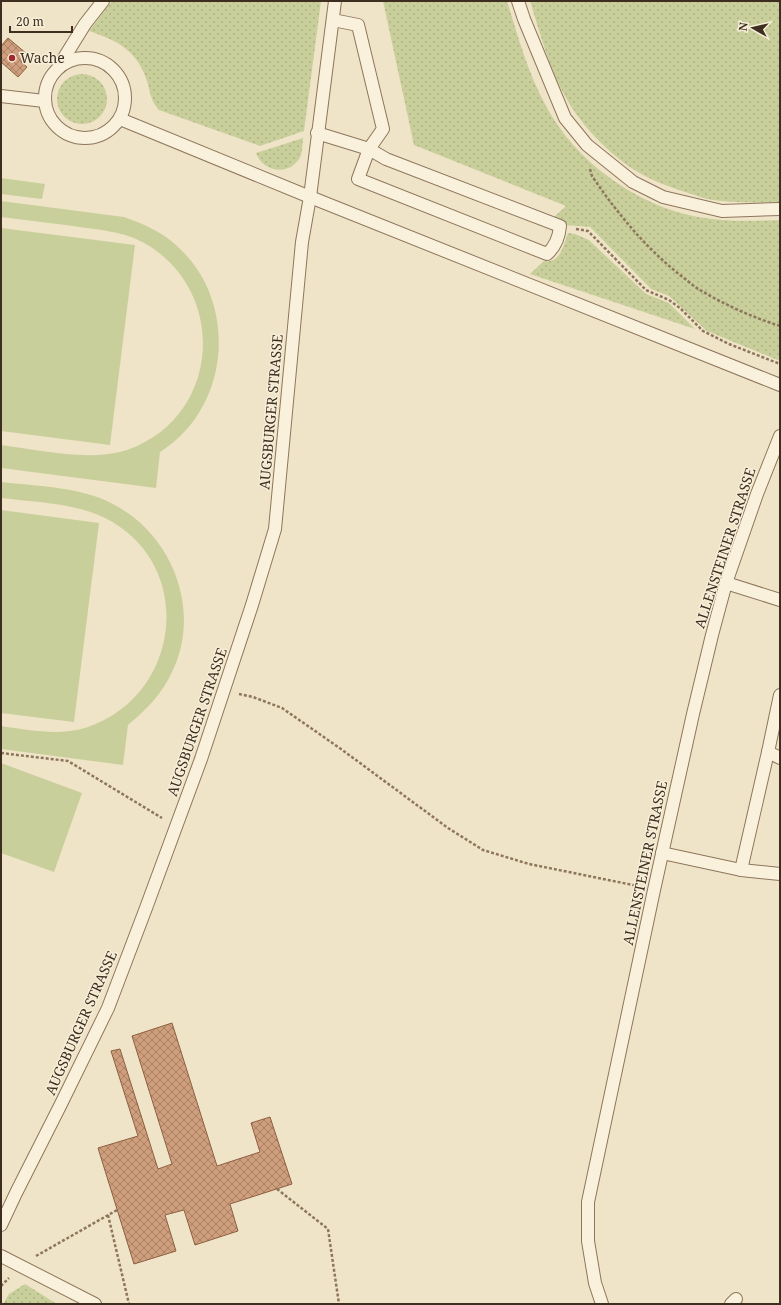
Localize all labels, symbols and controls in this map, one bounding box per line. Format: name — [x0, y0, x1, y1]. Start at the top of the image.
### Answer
scale bar — [10, 8, 72, 34]
north arrow — [733, 8, 773, 48]
text: 20 m — [16, 13, 44, 30]
text: N — [735, 21, 751, 32]
place label: Wache — [20, 48, 65, 67]
marker: Wache — [7, 53, 17, 63]
street label: AUGSBURGER STRASSE — [254, 333, 287, 490]
street label: ALLENSTEINER STRASSE — [690, 465, 760, 631]
street label: AUGSBURGER STRASSE — [162, 645, 231, 799]
street label: ALLENSTEINER STRASSE — [618, 779, 671, 947]
street label: AUGSBURGER STRASSE — [40, 948, 121, 1098]

